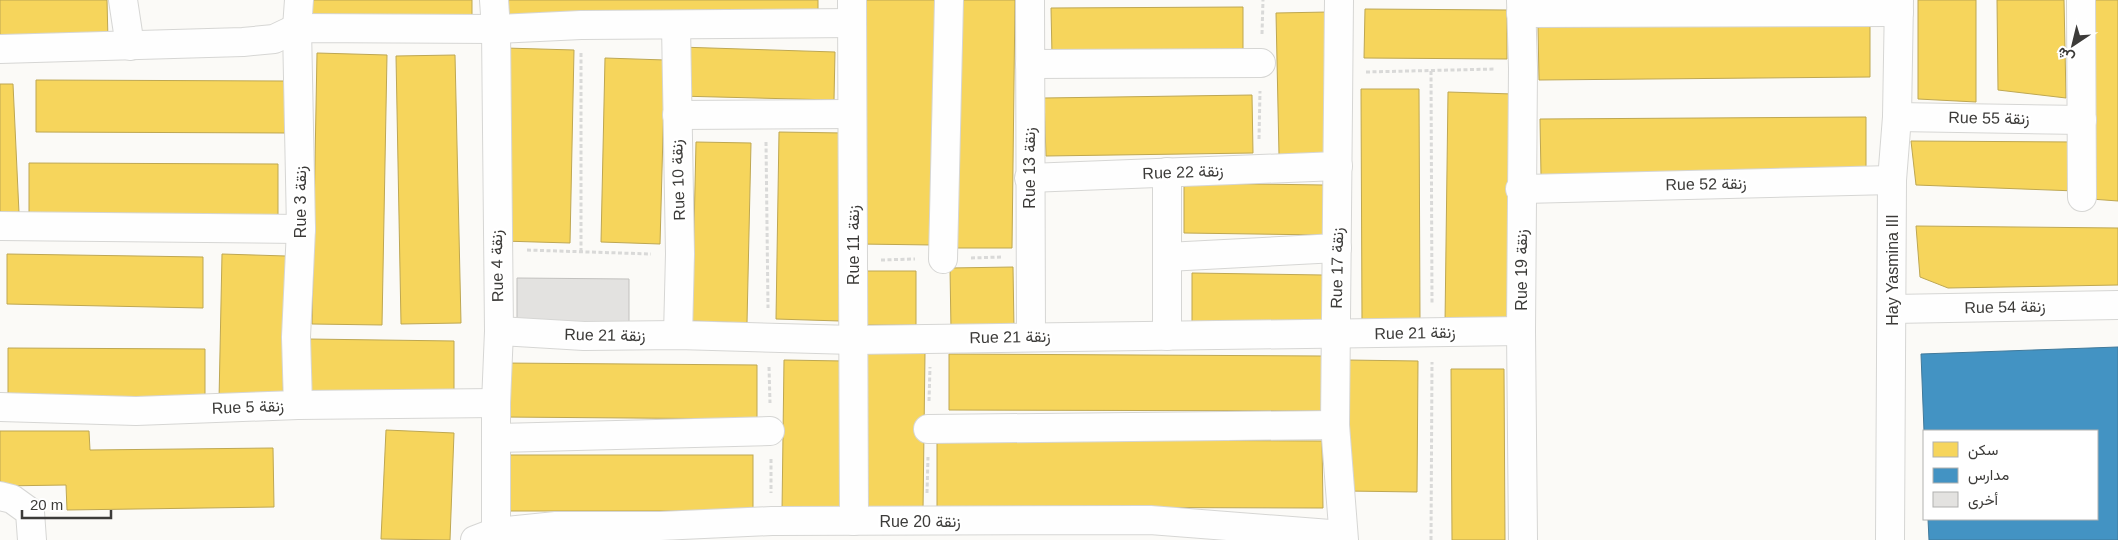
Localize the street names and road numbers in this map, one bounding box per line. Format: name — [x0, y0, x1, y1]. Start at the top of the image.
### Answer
street label: Rue 55 زنقة — [1948, 109, 2030, 129]
street label: Rue 13 زنقة — [1021, 127, 1040, 209]
street label: Rue 10 زنقة — [668, 139, 690, 221]
street label: Rue 22 زنقة — [1142, 162, 1224, 184]
street label: Rue 3 زنقة — [292, 166, 311, 238]
street label: Rue 52 زنقة — [1665, 175, 1747, 195]
street label: Rue 11 زنقة — [845, 205, 864, 285]
street label: Hay Yasmina III — [1884, 214, 1901, 326]
street label: Rue 17 زنقة — [1328, 227, 1348, 309]
street label: Rue 19 زنقة — [1513, 229, 1532, 311]
street label: Rue 4 زنقة — [488, 230, 508, 302]
street label: Rue 54 زنقة — [1964, 298, 2046, 318]
street label: Rue 21 زنقة — [1374, 324, 1456, 344]
street label: Rue 21 زنقة — [564, 326, 646, 346]
street label: Rue 21 زنقة — [969, 328, 1051, 348]
street label: Rue 5 زنقة — [212, 397, 285, 419]
street label: Rue 20 زنقة — [879, 513, 961, 532]

